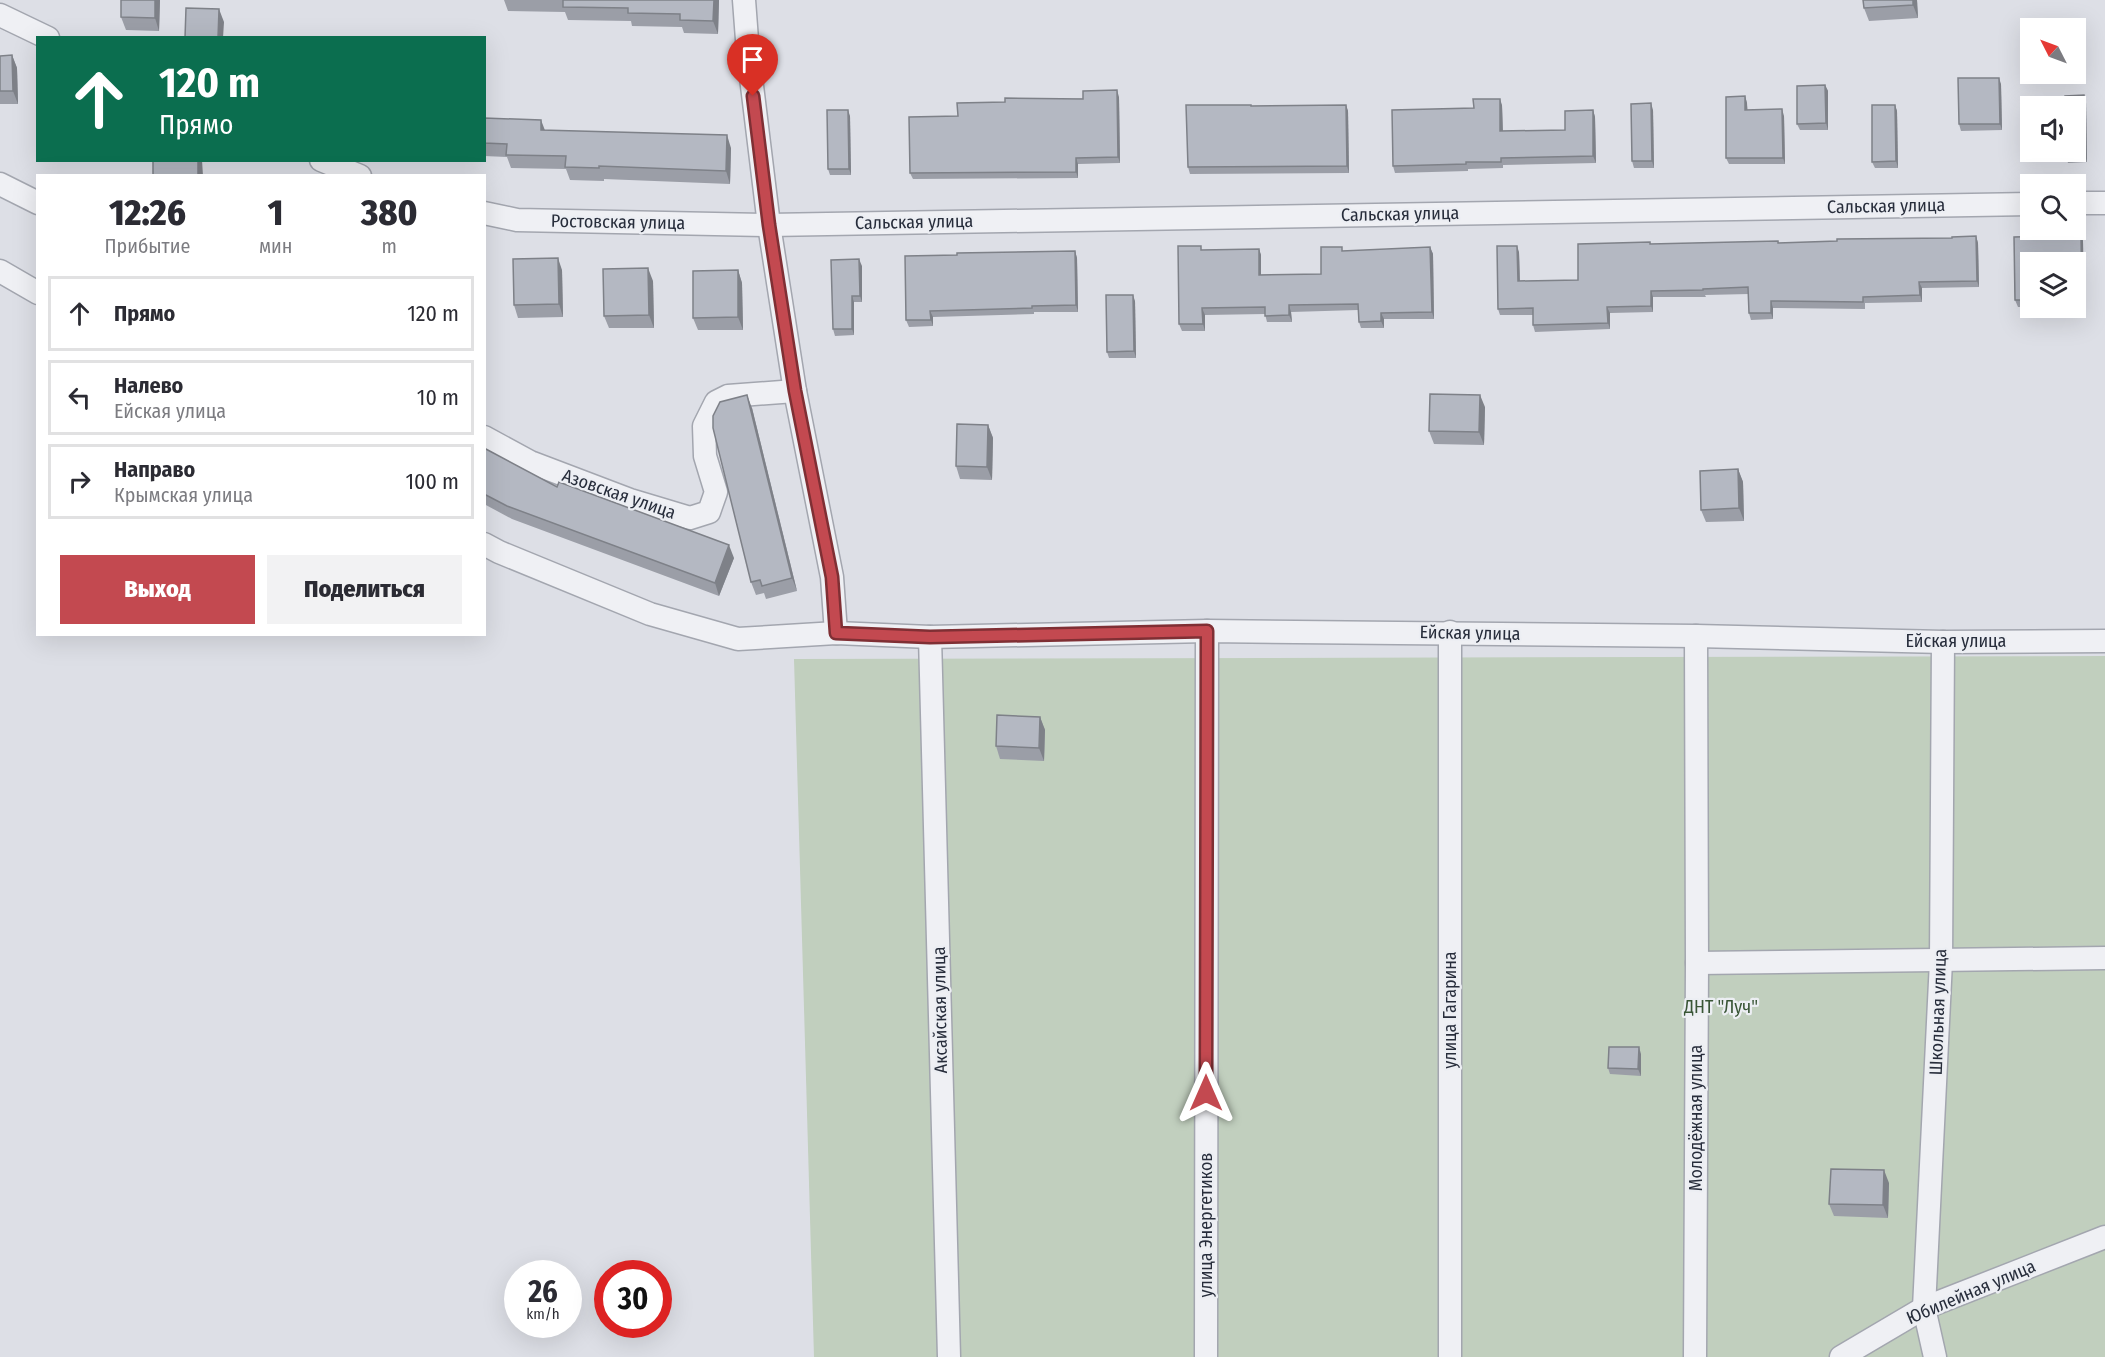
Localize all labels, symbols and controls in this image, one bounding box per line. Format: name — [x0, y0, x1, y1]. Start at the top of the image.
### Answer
north arrow — [2020, 18, 2086, 84]
map controls — [2020, 18, 2086, 318]
pin — [727, 34, 778, 96]
icon: arrive — [736, 43, 769, 76]
text: 120 m — [159, 58, 260, 108]
icon: ahead — [60, 60, 138, 138]
button: sound — [2020, 96, 2086, 162]
text: Прямо — [159, 109, 233, 141]
button: search — [2020, 174, 2086, 240]
text: 12:26 — [109, 191, 186, 235]
text: 1 — [268, 191, 283, 235]
text: 380 — [361, 191, 418, 235]
street label: Сальская улица — [1827, 194, 1946, 218]
street label: Сальская улица — [1341, 202, 1460, 226]
street label: Ростовская улица — [551, 210, 686, 234]
street label: Сальская улица — [855, 210, 974, 234]
text: Прибытие — [105, 234, 190, 258]
text: мин — [259, 234, 292, 258]
text: m — [382, 234, 397, 258]
button: layers — [2020, 252, 2086, 318]
icon: ahead — [63, 297, 96, 330]
text: Прямо — [114, 300, 175, 327]
text: 120 m — [407, 300, 459, 327]
text: Налево — [114, 372, 183, 399]
icon: left — [63, 381, 96, 414]
text: 10 m — [417, 384, 459, 411]
text: Ейская улица — [114, 399, 226, 423]
text: Направо — [114, 456, 195, 483]
street label: Азовская улица — [559, 464, 679, 524]
icon: right — [63, 465, 96, 498]
text: 100 m — [405, 468, 459, 495]
text: Крымская улица — [114, 483, 253, 507]
button: Выход — [60, 555, 255, 624]
button: Поделиться — [267, 555, 462, 624]
street label: Ейская улица — [1419, 621, 1521, 645]
street label: Ейская улица — [1906, 630, 2007, 652]
street label: Аксайская улица — [928, 946, 952, 1074]
street label: Школьная улица — [1925, 948, 1951, 1076]
street label: улица Гагарина — [1439, 951, 1461, 1069]
park label: ДНТ "Луч" — [1683, 996, 1758, 1018]
street label: Молодёжная улица — [1685, 1045, 1707, 1191]
position arrow — [1174, 1061, 1238, 1125]
street label: улица Энергетиков — [1195, 1153, 1217, 1297]
street label: Юбилейная улица — [1903, 1255, 2039, 1329]
speed limit sign: 30 — [594, 1260, 672, 1338]
text: 26 — [528, 1274, 558, 1310]
text: km/h — [526, 1305, 560, 1323]

